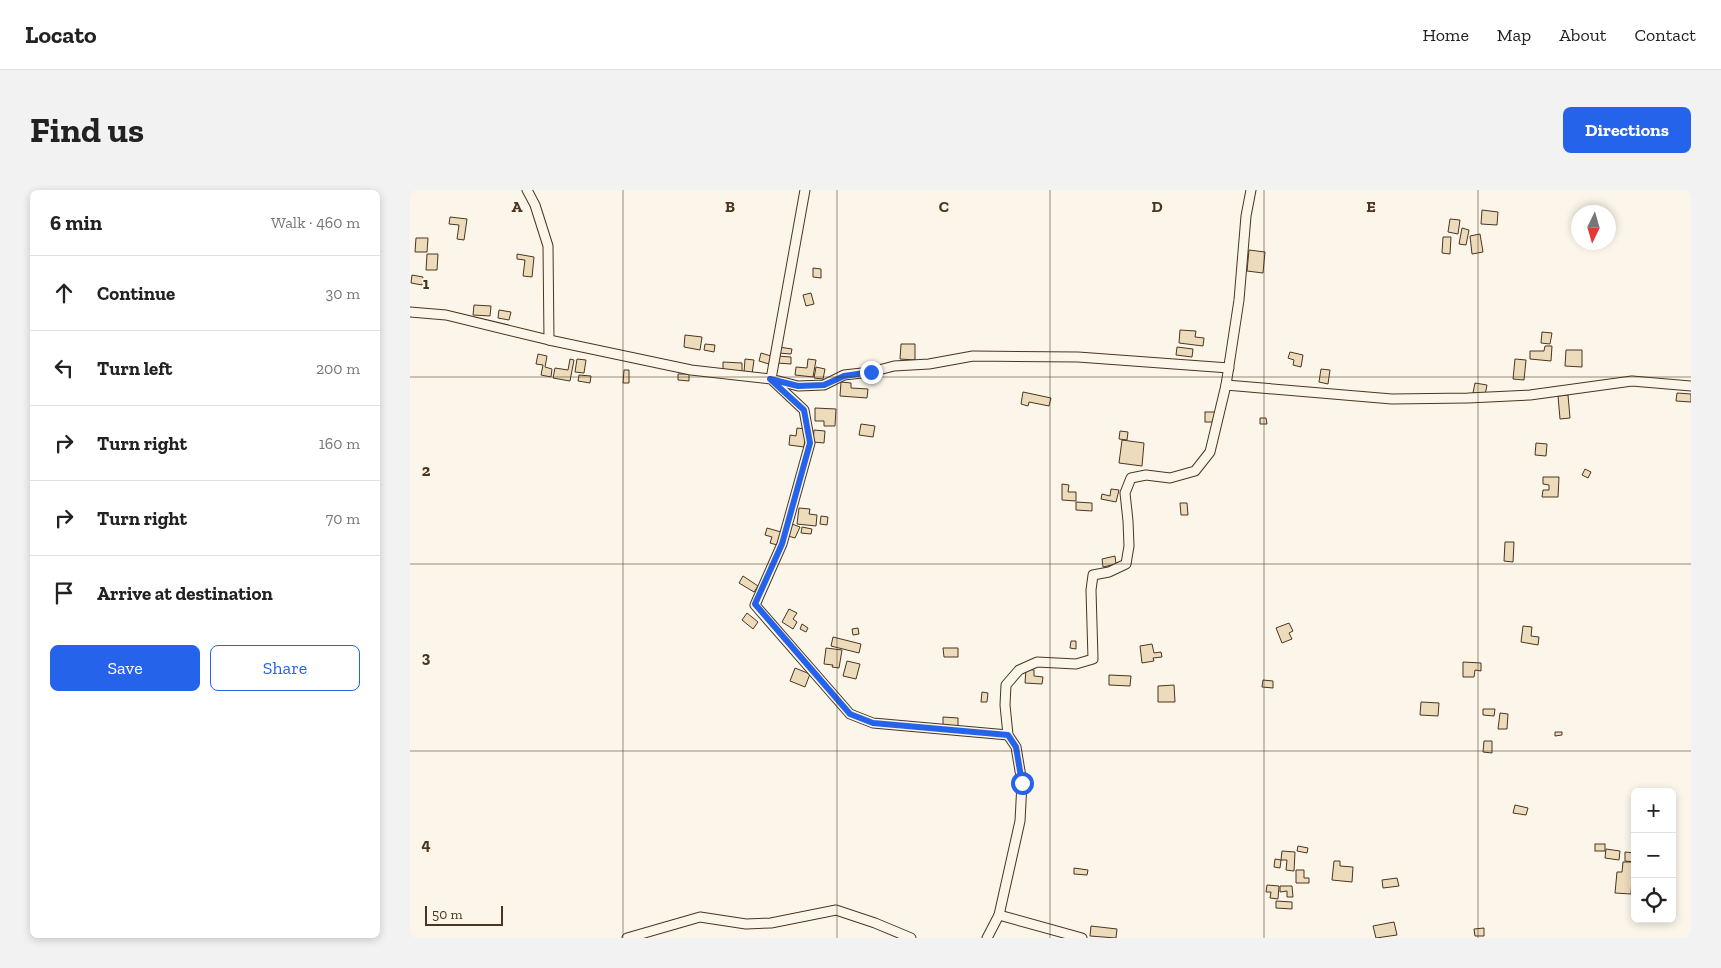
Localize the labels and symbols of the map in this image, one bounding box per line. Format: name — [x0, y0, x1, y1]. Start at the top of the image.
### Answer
text: A — [512, 197, 523, 216]
text: B — [725, 197, 735, 216]
text: C — [939, 197, 949, 216]
text: D — [1151, 197, 1163, 216]
text: E — [1366, 197, 1376, 216]
north arrow — [1571, 205, 1616, 250]
text: 1 — [423, 274, 430, 293]
route end — [860, 361, 883, 384]
text: 2 — [422, 461, 431, 480]
text: 3 — [422, 648, 431, 667]
route start — [1011, 772, 1034, 795]
text: 4 — [421, 835, 431, 854]
scale bar — [425, 903, 502, 926]

